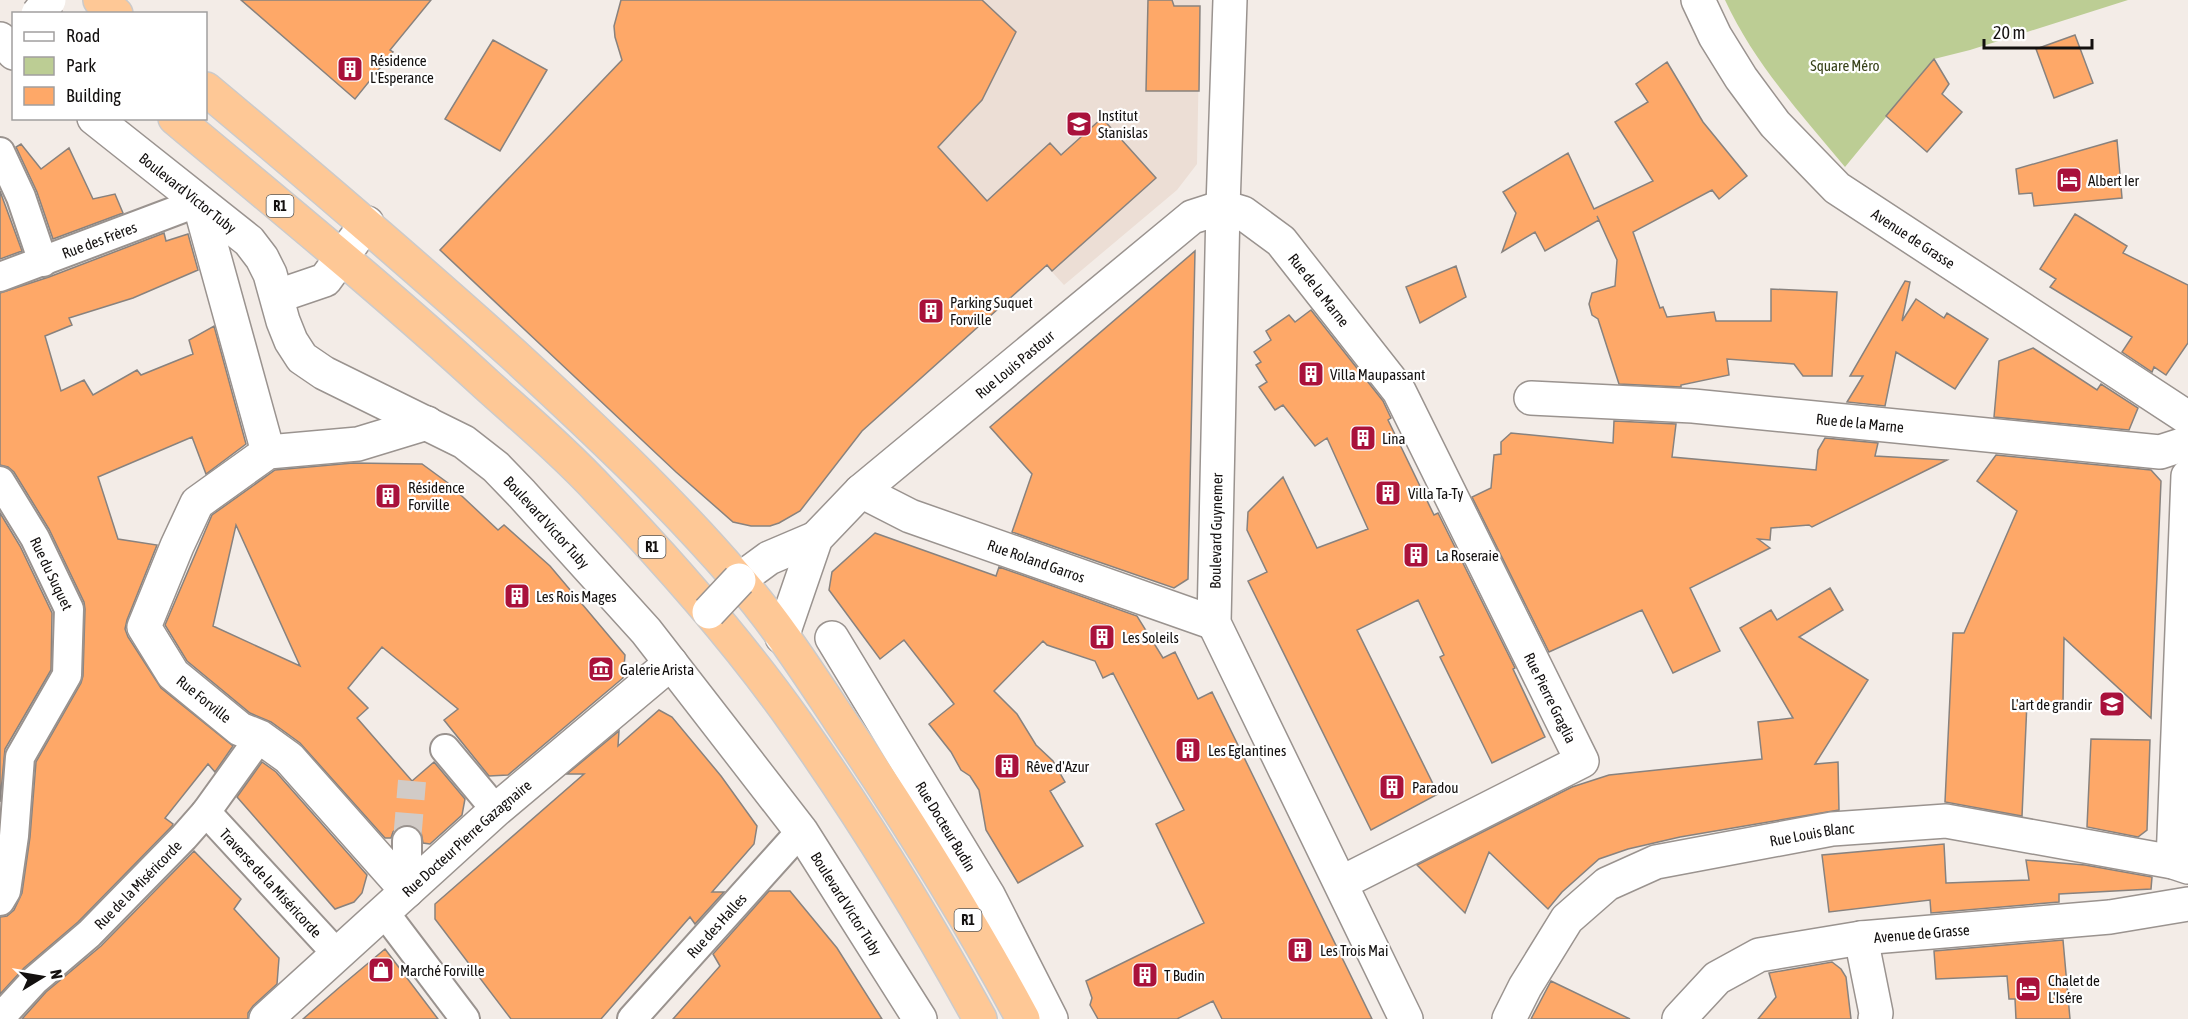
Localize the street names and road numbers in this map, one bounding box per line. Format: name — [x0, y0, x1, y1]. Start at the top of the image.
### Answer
street label: Boulevard Victor Tuby — [136, 149, 240, 236]
road number: R1 — [266, 195, 294, 217]
street label: Avenue de Grasse — [1869, 205, 1959, 272]
street label: Rue des Frères — [59, 218, 139, 261]
street label: Rue de la Marne — [1285, 250, 1353, 330]
street label: Rue Louis Pastour — [972, 326, 1058, 401]
street label: Rue de la Marne — [1815, 410, 1905, 435]
street label: Boulevard Victor Tuby — [501, 472, 593, 572]
street label: Boulevard Guynemer — [1206, 472, 1226, 589]
street label: Rue du Suquet — [27, 534, 77, 613]
road number: R1 — [638, 536, 666, 558]
street label: Rue Roland Garros — [986, 536, 1087, 585]
street label: Rue Pierre Graglia — [1521, 650, 1580, 746]
street label: Rue Forville — [173, 672, 235, 726]
street label: Rue Docteur Pierre Gazagnaire — [398, 776, 534, 900]
street label: Rue Docteur Budin — [913, 778, 980, 874]
street label: Rue Louis Blanc — [1768, 819, 1855, 849]
street label: Traverse de la Miséricorde — [217, 825, 326, 941]
street label: Rue de la Miséricorde — [90, 836, 185, 932]
street label: Boulevard Victor Tuby — [808, 849, 886, 958]
street label: Rue des Halles — [683, 890, 749, 961]
road number: R1 — [954, 909, 982, 931]
street label: Avenue de Grasse — [1873, 920, 1970, 945]

